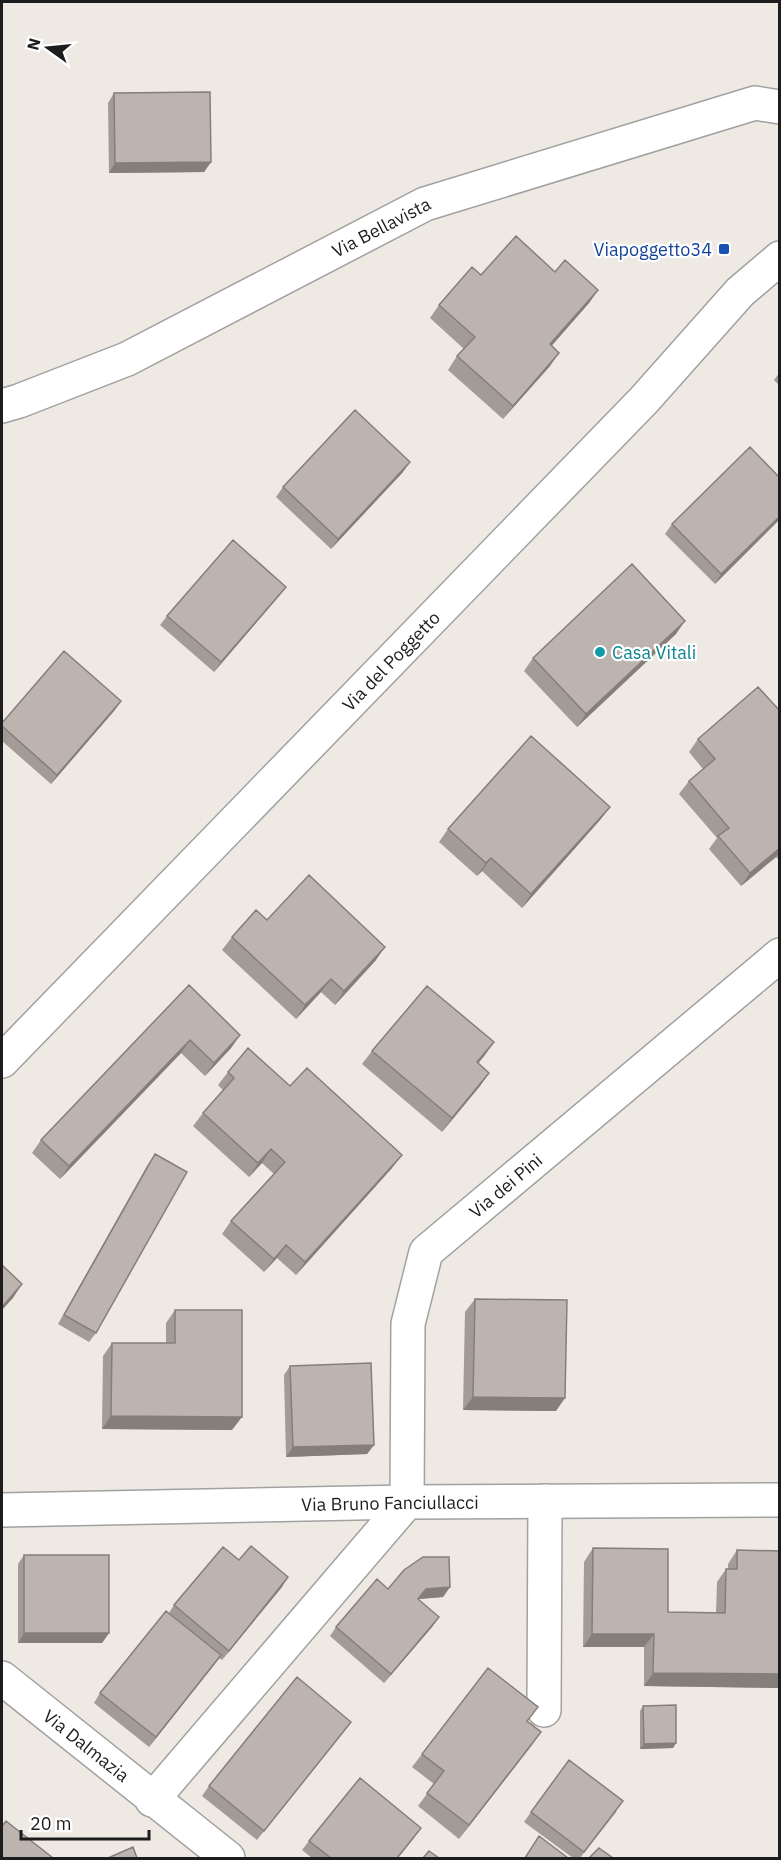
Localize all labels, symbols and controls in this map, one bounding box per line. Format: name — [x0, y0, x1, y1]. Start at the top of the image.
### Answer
north arrow — [18, 18, 78, 78]
text: N — [22, 36, 45, 52]
street label: Via Bellavista — [328, 192, 435, 262]
place label: Viapoggetto34 — [594, 238, 712, 261]
marker: Viapoggetto34 — [717, 242, 731, 256]
street label: Via del Poggetto — [337, 606, 445, 716]
place label: Casa Vitali — [612, 641, 696, 664]
marker: Casa Vitali — [593, 645, 607, 659]
street label: Via dei Pini — [464, 1148, 547, 1223]
street label: Via Bruno Fanciullacci — [301, 1490, 479, 1516]
street label: Via Dalmazia — [39, 1704, 135, 1787]
scale bar — [21, 1803, 148, 1841]
text: 20 m — [30, 1812, 72, 1835]

